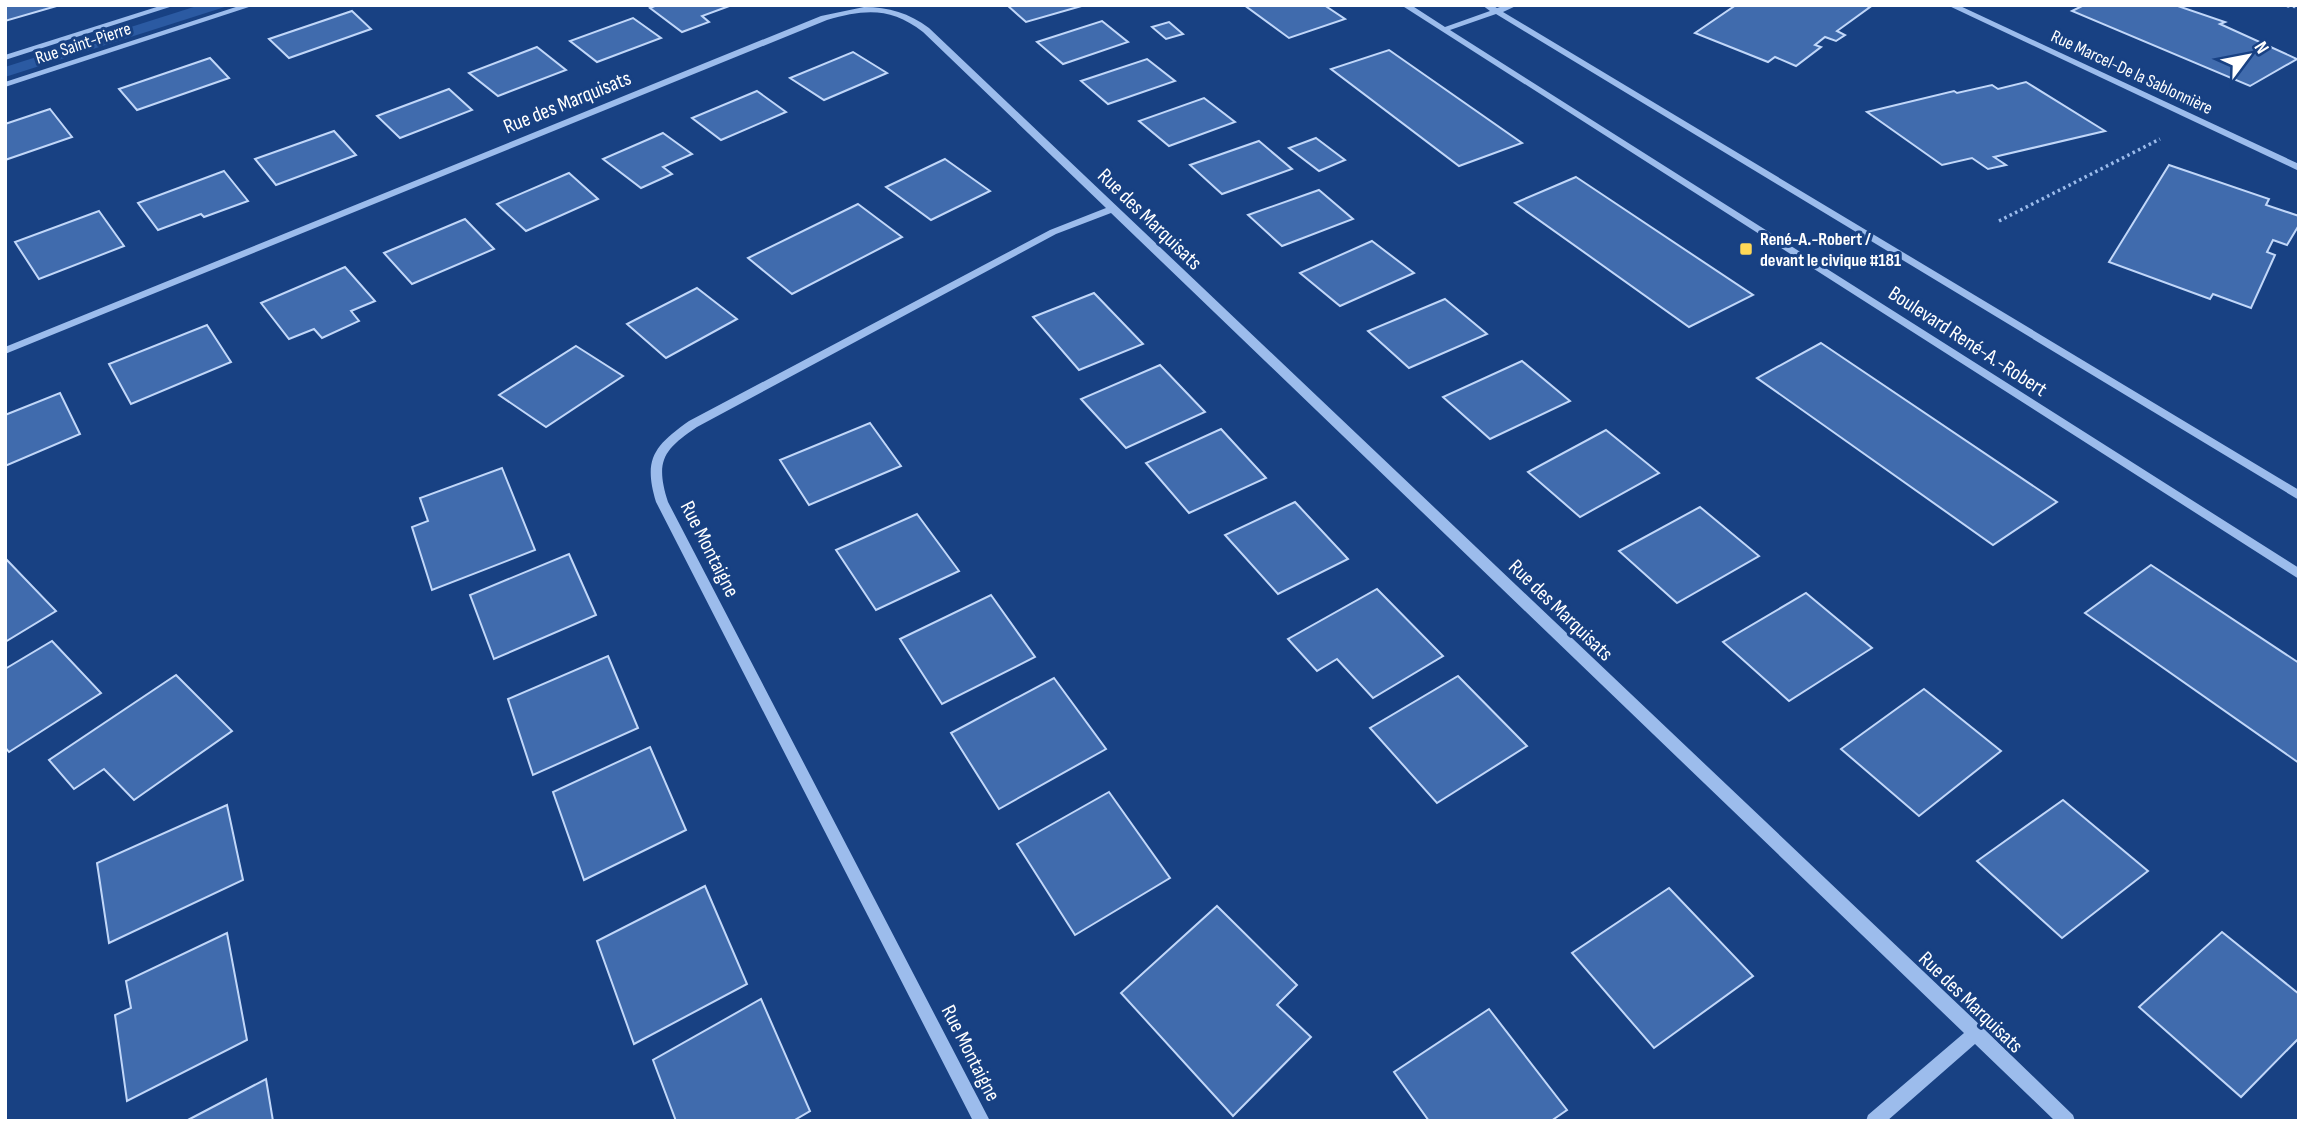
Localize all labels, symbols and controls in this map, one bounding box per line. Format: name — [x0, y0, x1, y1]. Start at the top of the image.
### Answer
street label: Rue Saint-Pierre — [33, 18, 134, 69]
north arrow — [2213, 21, 2283, 91]
street label: Rue Marcel-De la Sablonnière — [2048, 26, 2216, 119]
text: N — [2249, 37, 2274, 58]
street label: Rue des Marquisats — [500, 66, 635, 139]
street label: Rue des Marquisats — [1092, 163, 1207, 275]
place label: René-A.-Robert / devant le civique #181 — [1760, 229, 1901, 271]
marker: René-A.-Robert / devant le civique #181 — [1738, 241, 1754, 257]
street label: Boulevard René-A.-Robert — [1884, 281, 2052, 402]
street label: Rue Montaigne — [675, 497, 744, 602]
street label: Rue des Marquisats — [1503, 554, 1618, 666]
street label: Rue des Marquisats — [1913, 946, 2028, 1058]
street label: Rue Montaigne — [936, 1001, 1005, 1106]

